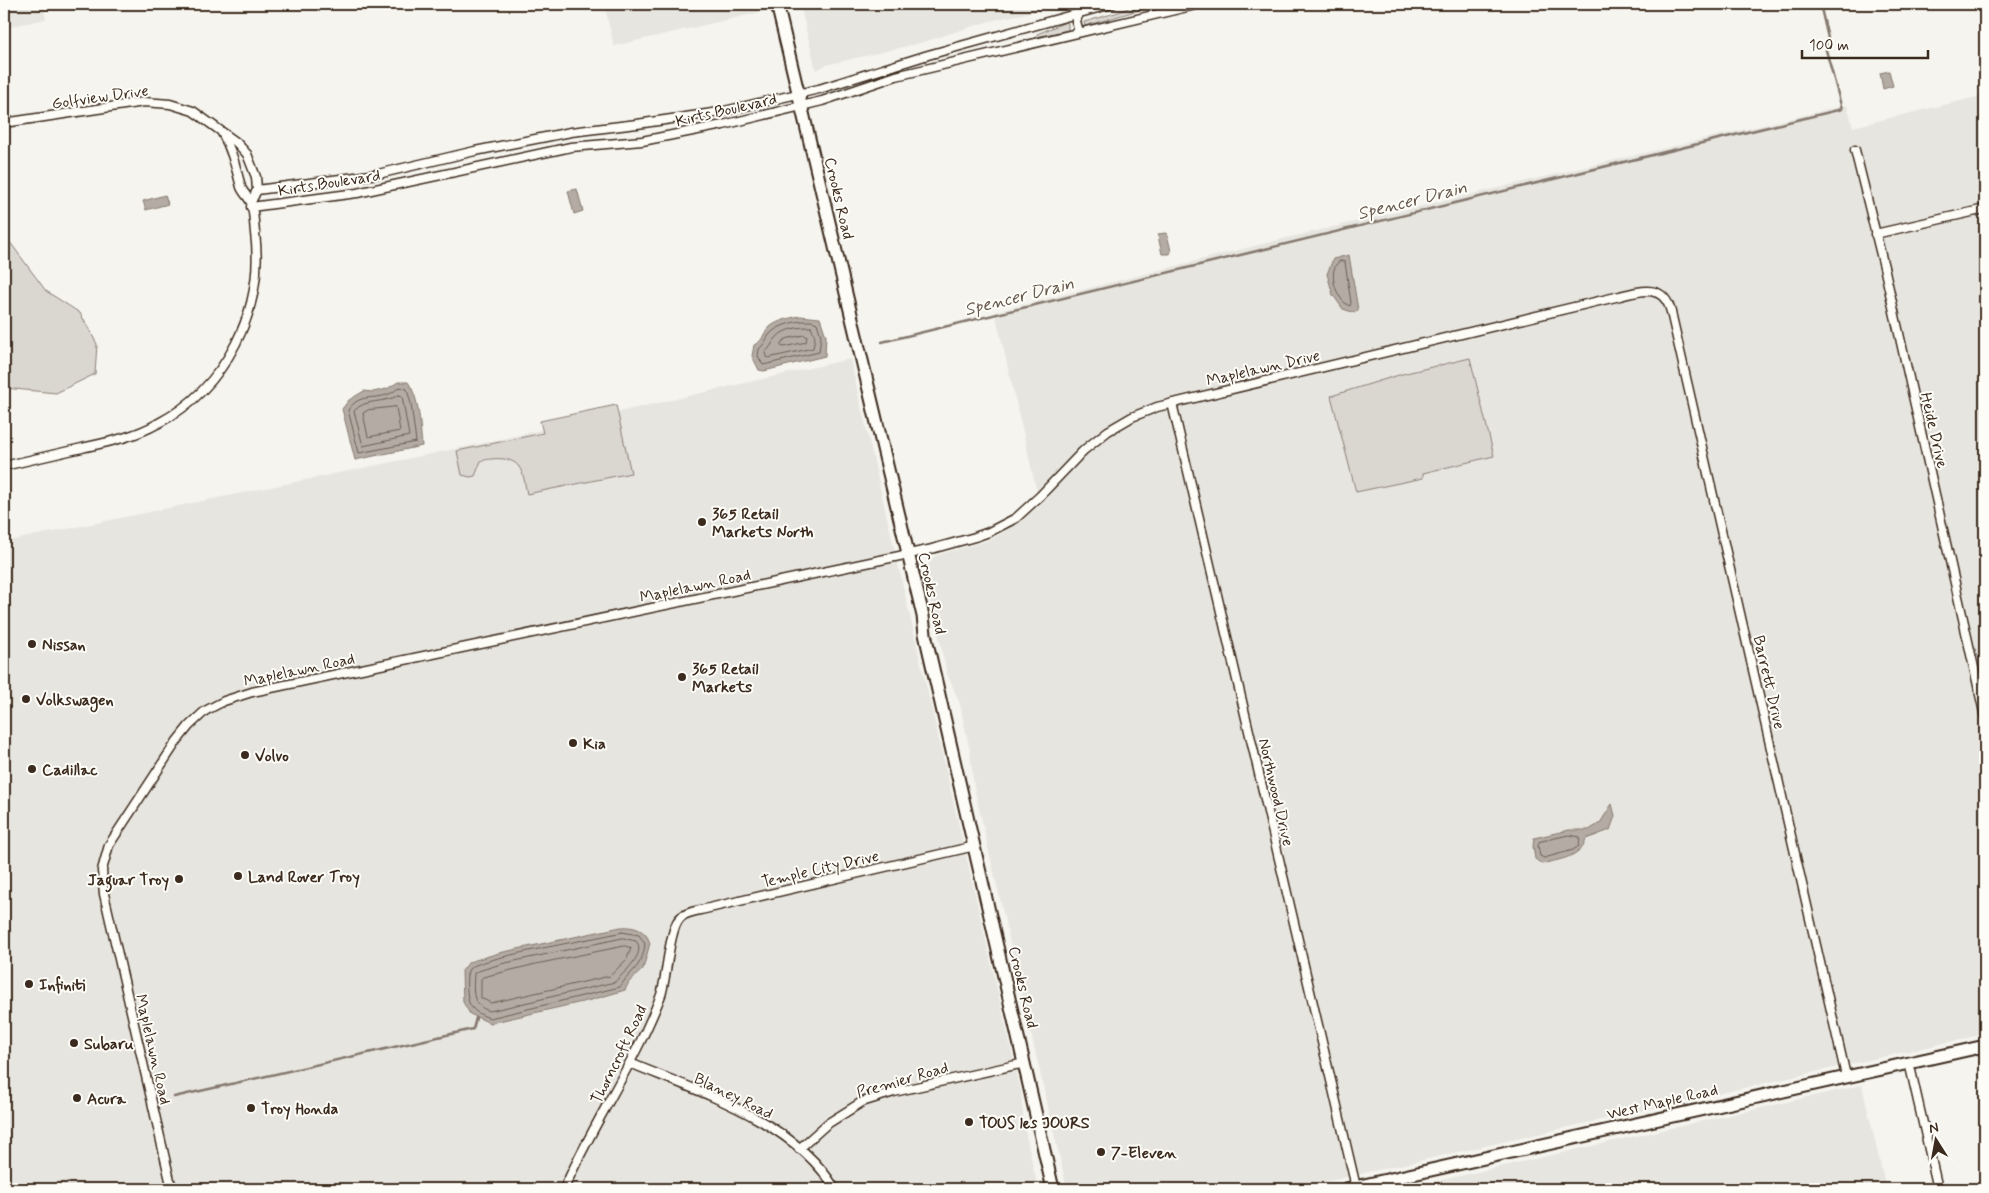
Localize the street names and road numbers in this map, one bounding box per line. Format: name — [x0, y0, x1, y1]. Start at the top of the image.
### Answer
street label: Golfview Drive — [51, 80, 150, 115]
street label: Kirts Boulevard — [674, 89, 779, 132]
street label: Crooks Road — [819, 155, 858, 241]
street label: Kirts Boulevard — [277, 165, 382, 202]
street label: Maplelawn Drive — [1204, 345, 1322, 392]
street label: Heide Drive — [1915, 390, 1953, 471]
street label: Crooks Road — [913, 550, 950, 636]
street label: Maplelawn Road — [638, 564, 753, 608]
street label: Barrett Drive — [1748, 633, 1790, 731]
street label: Maplelawn Road — [242, 648, 357, 692]
street label: Northwood Drive — [1253, 736, 1298, 848]
street label: Temple City Drive — [759, 846, 881, 893]
street label: Crooks Road — [1003, 944, 1042, 1030]
street label: Maplelawn Road — [130, 992, 175, 1107]
street label: Thorncroft Road — [586, 1002, 652, 1108]
street label: Premier Road — [854, 1057, 951, 1104]
street label: Blaney Road — [690, 1068, 776, 1125]
street label: West Maple Road — [1605, 1080, 1720, 1125]

